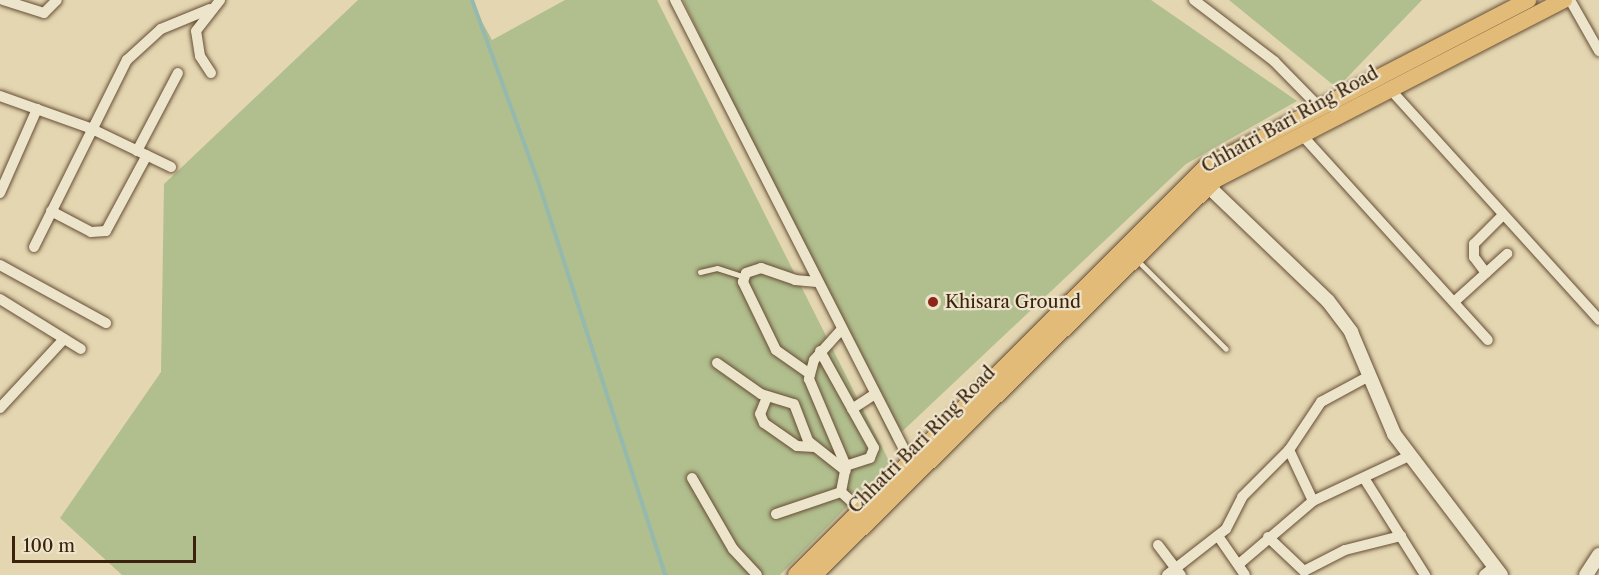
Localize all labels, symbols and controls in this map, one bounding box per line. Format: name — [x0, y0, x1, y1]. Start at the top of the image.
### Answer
street label: Chhatri Bari Ring Road — [1198, 62, 1382, 178]
place label: Khisara Ground — [945, 291, 1081, 313]
marker: Khisara Ground — [926, 295, 940, 309]
street label: Chhatri Bari Ring Road — [844, 362, 1000, 518]
scale bar — [15, 524, 200, 562]
text: 100 m — [23, 535, 75, 557]

